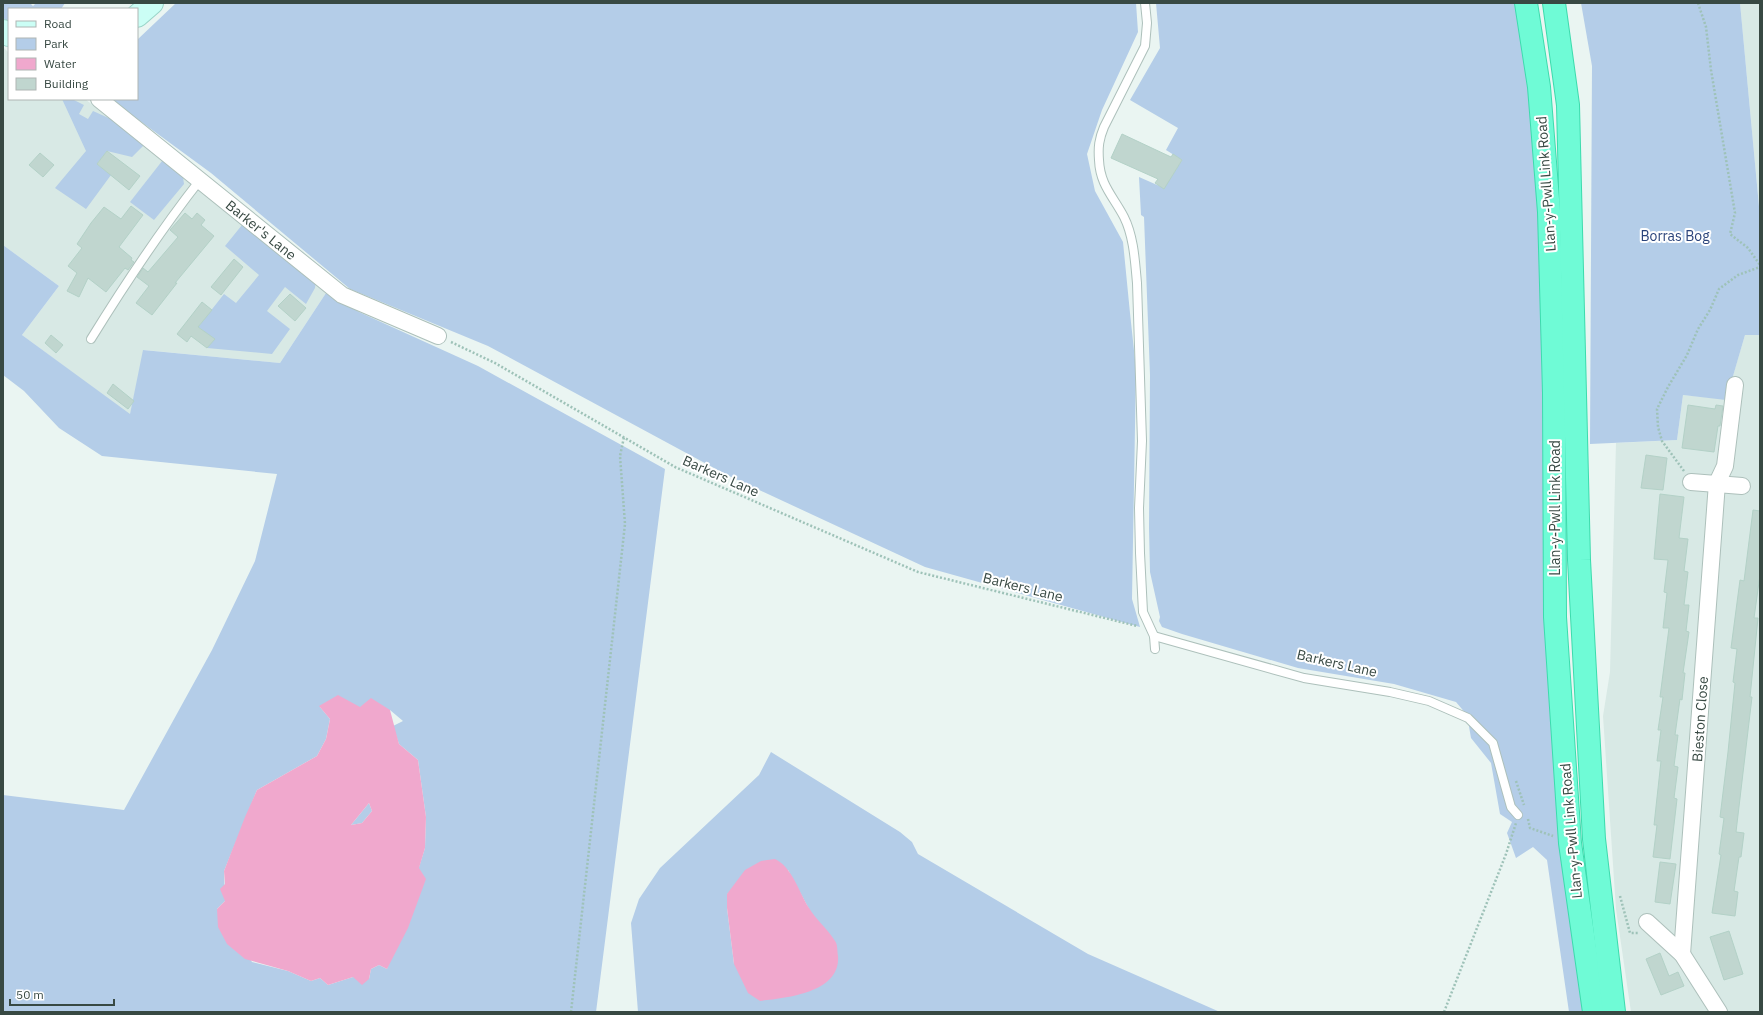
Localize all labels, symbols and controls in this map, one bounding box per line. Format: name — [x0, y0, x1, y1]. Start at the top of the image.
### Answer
legend — [8, 8, 138, 100]
text: Road — [44, 16, 72, 31]
text: Park — [44, 36, 69, 51]
text: Water — [44, 56, 77, 71]
text: Building — [44, 76, 89, 91]
street label: Llan-y-Pwll Link Road — [1532, 116, 1560, 252]
street label: Barker's Lane — [222, 196, 300, 264]
park label: Borras Bog — [1640, 227, 1710, 245]
street label: Llan-y-Pwll Link Road — [1546, 440, 1564, 576]
street label: Barkers Lane — [680, 451, 762, 501]
street label: Barkers Lane — [981, 568, 1065, 606]
street label: Barkers Lane — [1295, 645, 1379, 681]
street label: Bieston Close — [1688, 675, 1712, 762]
street label: Llan-y-Pwll Link Road — [1556, 763, 1586, 899]
scale bar — [10, 981, 114, 1007]
text: 50 m — [16, 987, 44, 1002]

